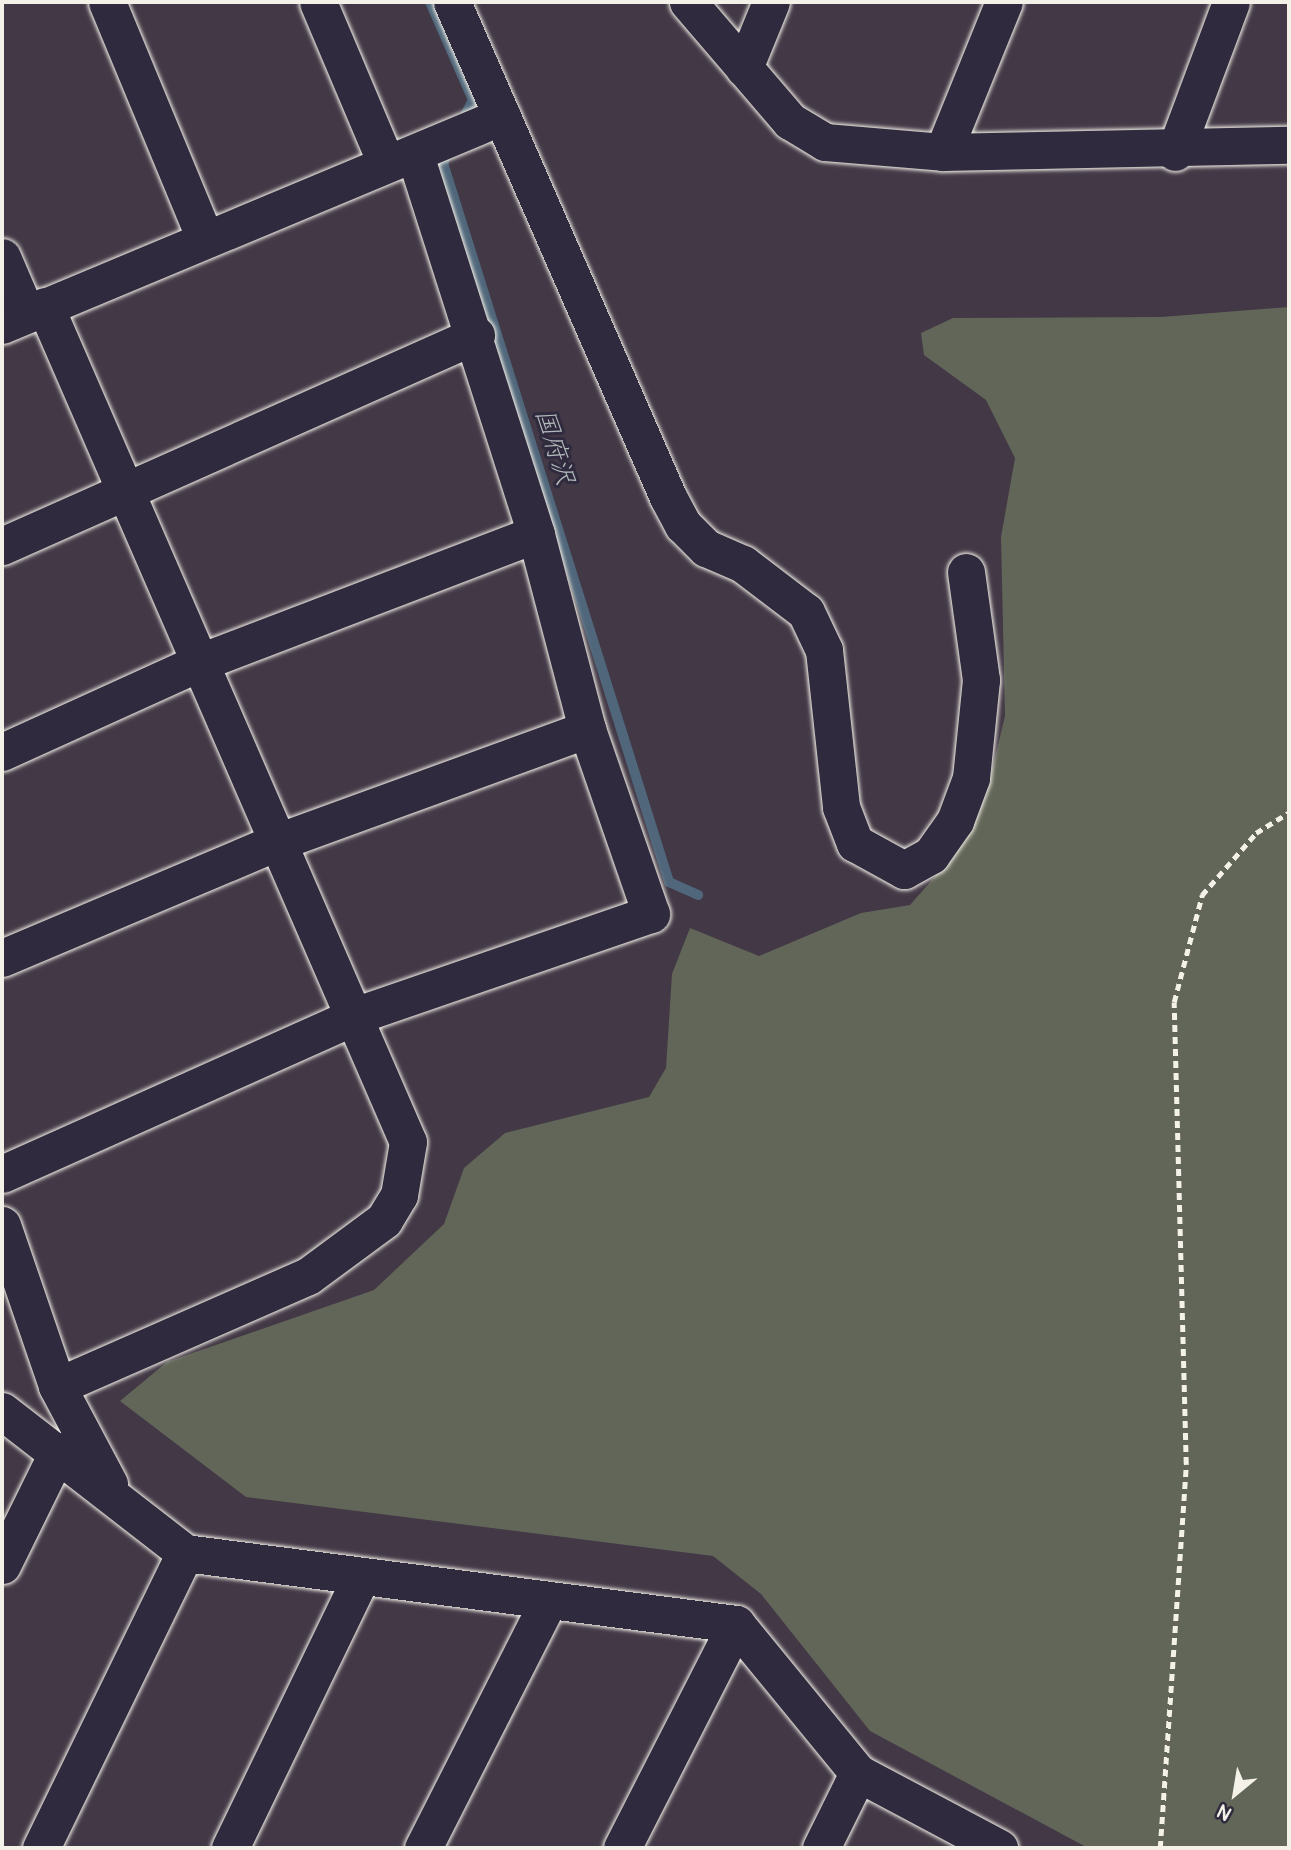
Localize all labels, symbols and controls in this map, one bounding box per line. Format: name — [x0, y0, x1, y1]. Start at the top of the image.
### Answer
water label: 国府沢 — [528, 405, 580, 489]
north arrow — [1200, 1759, 1270, 1829]
text: N — [1213, 1799, 1236, 1826]

